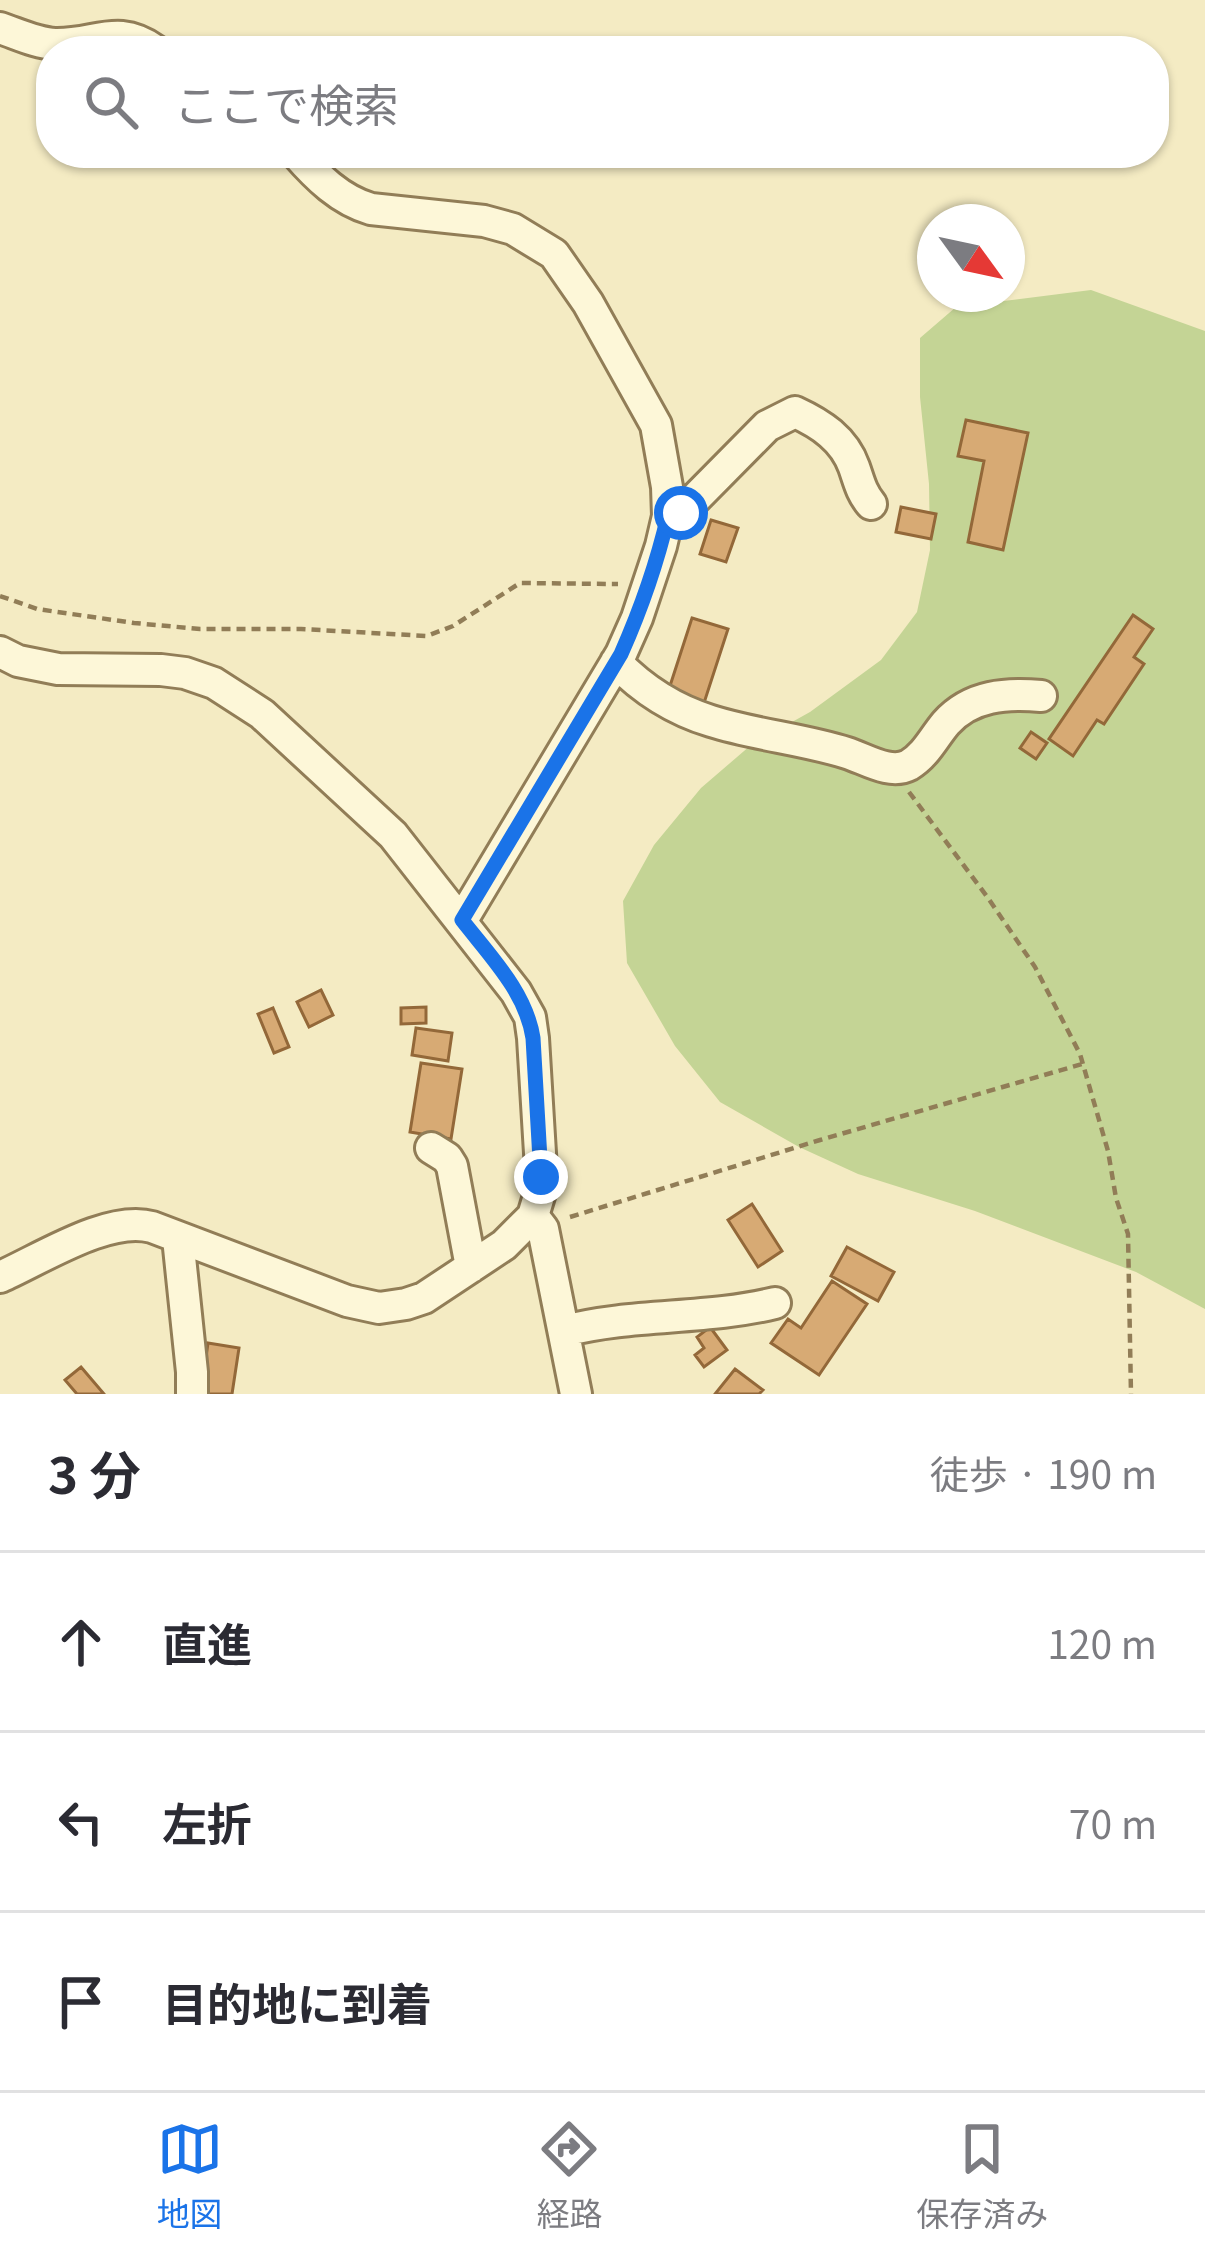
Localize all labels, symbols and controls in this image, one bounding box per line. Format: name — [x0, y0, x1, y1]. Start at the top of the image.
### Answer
search box — [36, 36, 1169, 168]
icon: search — [78, 69, 144, 135]
text: ここで検索 — [174, 70, 399, 135]
north arrow — [917, 204, 1025, 312]
route start — [654, 486, 708, 540]
route end — [514, 1150, 568, 1204]
text: 3 分 — [48, 1435, 141, 1509]
text: 徒歩 · 190 m — [930, 1444, 1157, 1500]
icon: ahead — [48, 1609, 114, 1675]
text: 直進 — [162, 1609, 252, 1674]
text: 120 m — [1047, 1614, 1157, 1670]
icon: left — [48, 1789, 114, 1855]
text: 左折 — [162, 1789, 252, 1854]
text: 70 m — [1069, 1794, 1157, 1850]
icon: arrive — [48, 1969, 114, 2035]
text: 目的地に到着 — [162, 1969, 432, 2034]
tab: 地図 — [157, 2116, 223, 2236]
tab: 経路 — [536, 2116, 602, 2236]
tab: 保存済み — [916, 2116, 1048, 2236]

